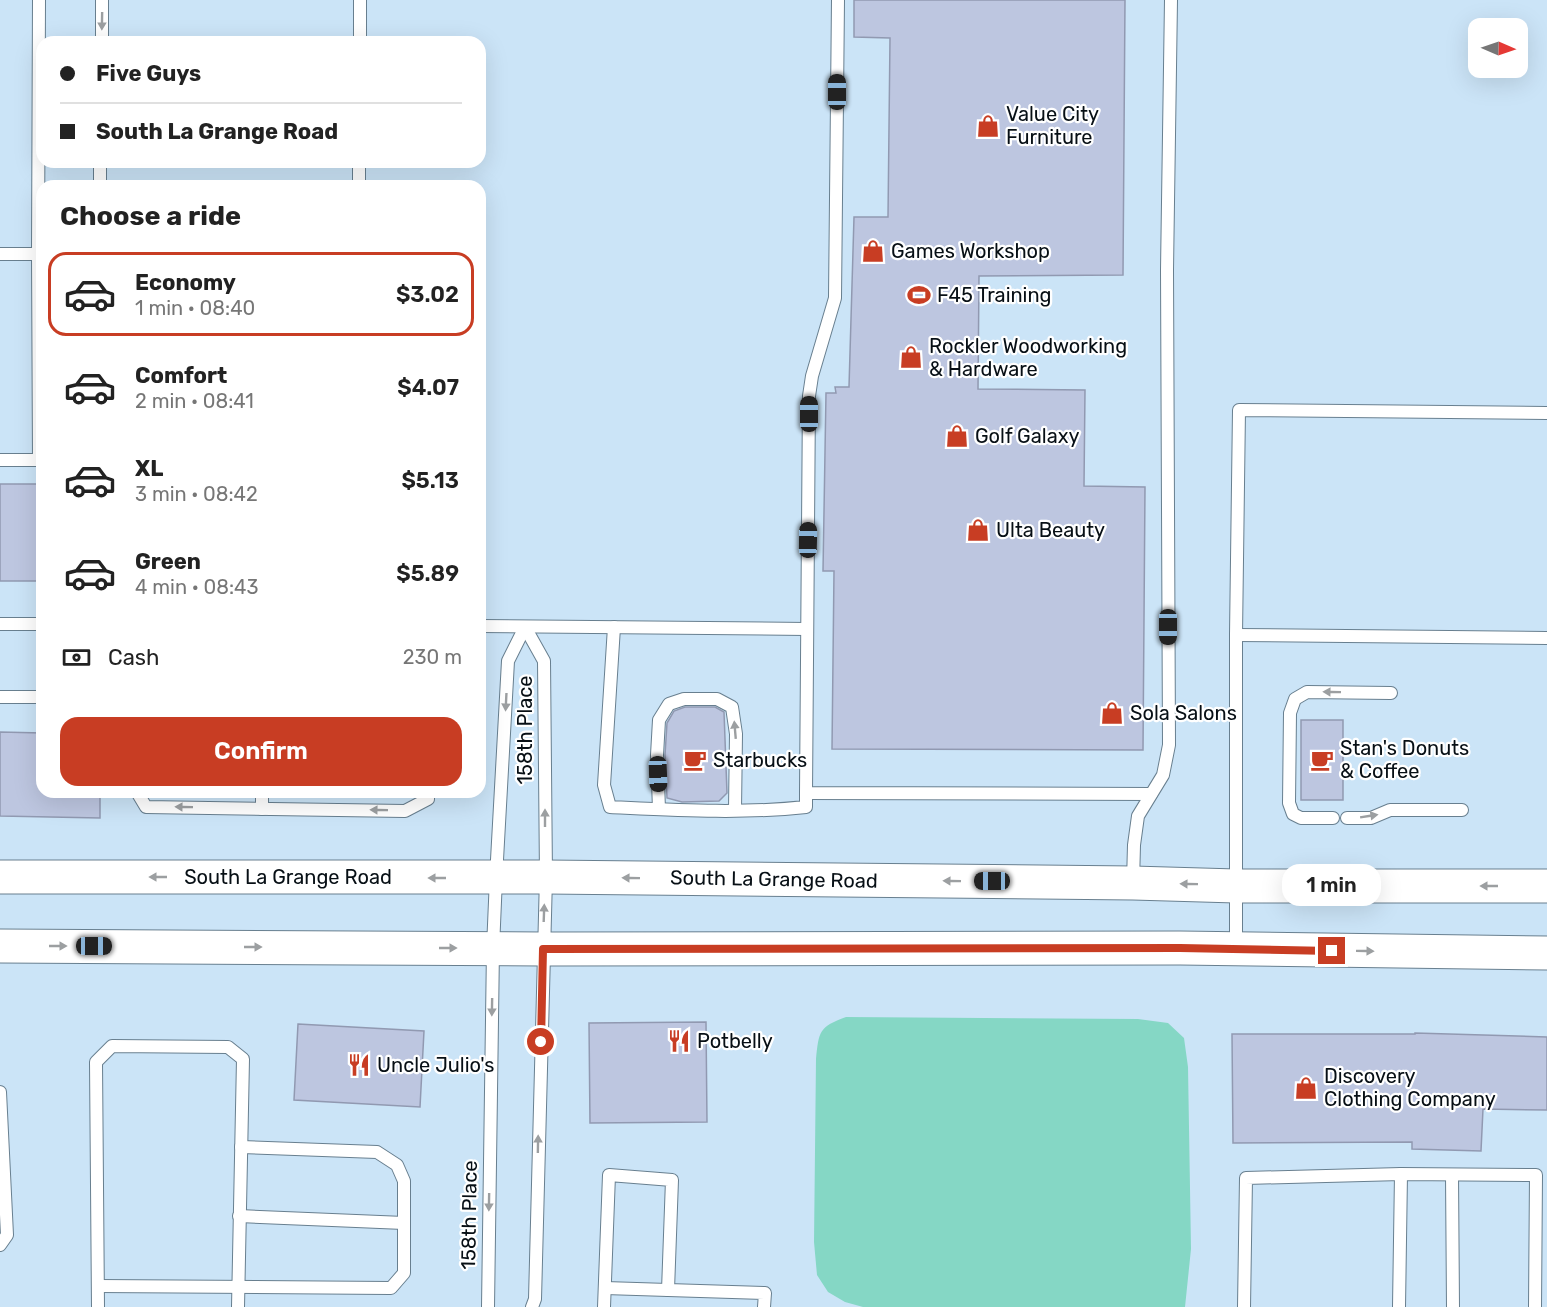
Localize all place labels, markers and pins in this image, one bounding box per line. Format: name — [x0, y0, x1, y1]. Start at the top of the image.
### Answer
place label: Value City Furniture — [1006, 102, 1099, 149]
shop icon: Value City Furniture — [975, 113, 1001, 139]
shop icon: Games Workshop — [860, 238, 886, 264]
place label: Games Workshop — [891, 239, 1050, 263]
sports icon: F45 Training — [906, 282, 932, 308]
place label: F45 Training — [937, 283, 1052, 307]
place label: Rockler Woodworking & Hardware — [929, 334, 1127, 381]
shop icon: Rockler Woodworking & Hardware — [898, 344, 924, 370]
shop icon: Golf Galaxy — [944, 423, 970, 449]
place label: Golf Galaxy — [975, 424, 1080, 448]
shop icon: Ulta Beauty — [965, 517, 991, 543]
place label: Ulta Beauty — [996, 518, 1105, 542]
shop icon: Sola Salons — [1099, 700, 1125, 726]
place label: Sola Salons — [1130, 701, 1237, 725]
place label: Stan's Donuts & Coffee — [1340, 736, 1469, 783]
cafe icon: Starbucks — [682, 747, 708, 773]
cafe icon: Stan's Donuts & Coffee — [1309, 747, 1335, 773]
place label: Starbucks — [713, 748, 807, 772]
restaurant icon: Potbelly — [666, 1028, 692, 1054]
place label: Potbelly — [697, 1029, 773, 1053]
restaurant icon: Uncle Julio's — [346, 1052, 372, 1078]
place label: Uncle Julio's — [377, 1053, 495, 1077]
place label: Discovery Clothing Company — [1324, 1064, 1496, 1111]
shop icon: Discovery Clothing Company — [1293, 1075, 1319, 1101]

